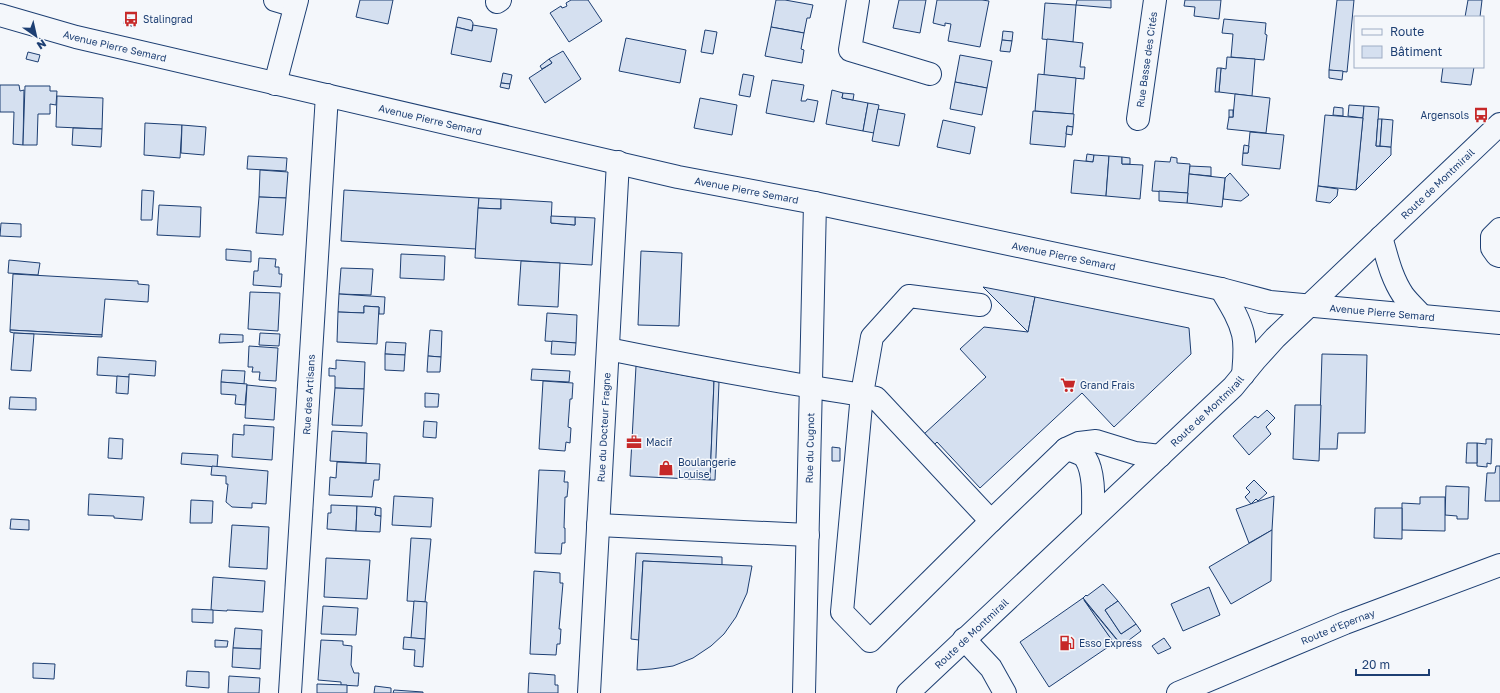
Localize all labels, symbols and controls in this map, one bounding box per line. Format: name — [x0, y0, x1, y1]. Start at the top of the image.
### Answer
bus stop icon: Stalingrad — [122, 10, 140, 28]
street label: Rue Basse des Cités — [1134, 11, 1159, 108]
place label: Stalingrad — [143, 13, 193, 25]
north arrow — [16, 16, 56, 56]
legend — [1354, 16, 1484, 68]
text: Route — [1390, 24, 1424, 39]
street label: Avenue Pierre Semard — [62, 28, 168, 64]
text: N — [35, 37, 49, 52]
text: Bâtiment — [1390, 44, 1443, 59]
street label: Avenue Pierre Semard — [378, 102, 483, 137]
bus stop icon: Argensols — [1472, 106, 1490, 124]
place label: Argensols — [1421, 109, 1469, 121]
street label: Route de Montmirail — [1398, 146, 1477, 221]
street label: Avenue Pierre Semard — [694, 174, 800, 206]
street label: Avenue Pierre Semard — [1011, 239, 1117, 273]
street label: Avenue Pierre Semard — [1329, 301, 1435, 323]
street label: Rue des Artisans — [300, 354, 317, 435]
street label: Rue du Docteur Fragne — [595, 372, 613, 483]
street label: Route de Montmirail — [1168, 373, 1246, 449]
supermarket icon: Grand Frais — [1059, 376, 1077, 394]
place label: Grand Frais — [1080, 379, 1135, 391]
street label: Rue du Cugnot — [803, 412, 816, 484]
office icon: Macif — [625, 433, 643, 451]
place label: Macif — [646, 436, 672, 448]
place label: Boulangerie Louise — [678, 456, 736, 480]
shop icon: Boulangerie Louise — [657, 459, 675, 477]
street label: Route de Montmirail — [932, 596, 1011, 671]
street label: Route d'Epernay — [1299, 606, 1377, 647]
fuel station icon: Esso Express — [1058, 634, 1076, 652]
place label: Esso Express — [1079, 637, 1142, 649]
scale bar — [1356, 651, 1429, 677]
text: 20 m — [1362, 657, 1390, 672]

